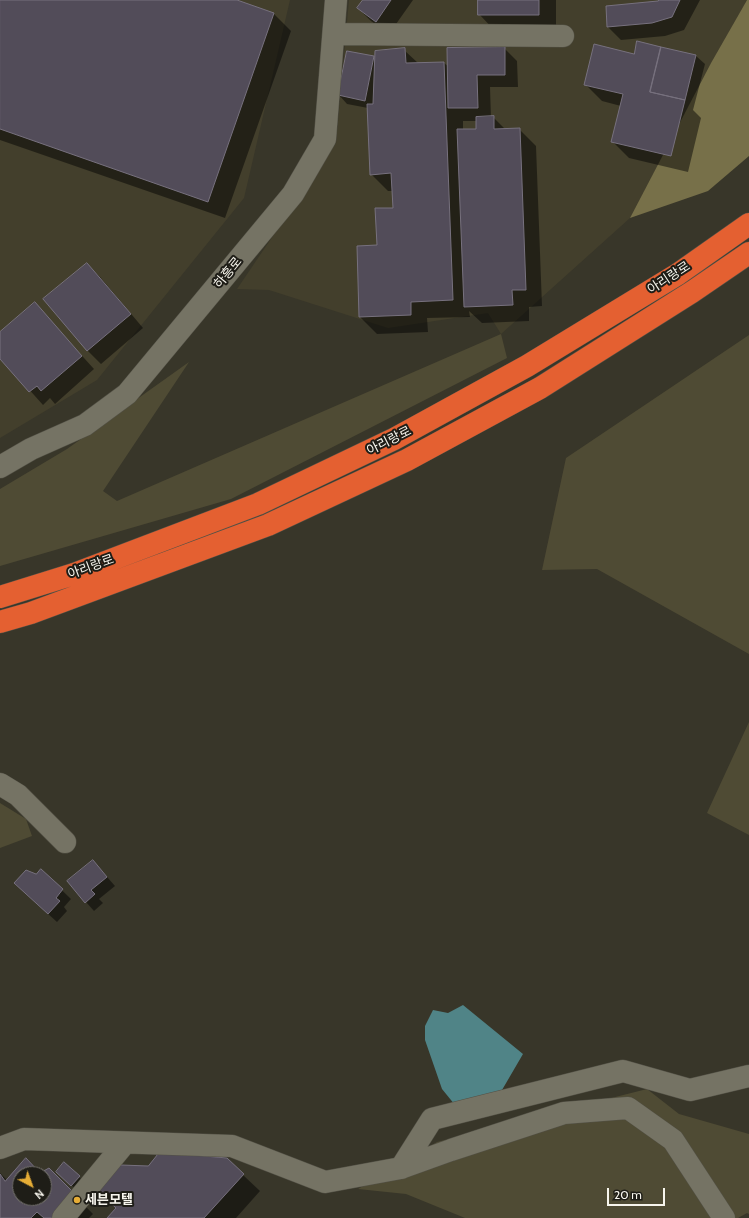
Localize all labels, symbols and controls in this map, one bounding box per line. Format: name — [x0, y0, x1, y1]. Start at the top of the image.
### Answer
street label: 하흥로 — [211, 254, 245, 292]
street label: 아리랑로 — [645, 258, 693, 298]
street label: 아리랑로 — [364, 423, 414, 459]
street label: 아리랑로 — [66, 551, 116, 583]
north arrow — [12, 1166, 52, 1206]
scale bar — [609, 1180, 667, 1206]
text: N — [32, 1186, 47, 1202]
text: 20 m — [614, 1187, 642, 1202]
place label: 세븐모텔 — [85, 1192, 133, 1208]
marker: 세븐모텔 — [72, 1195, 82, 1205]

